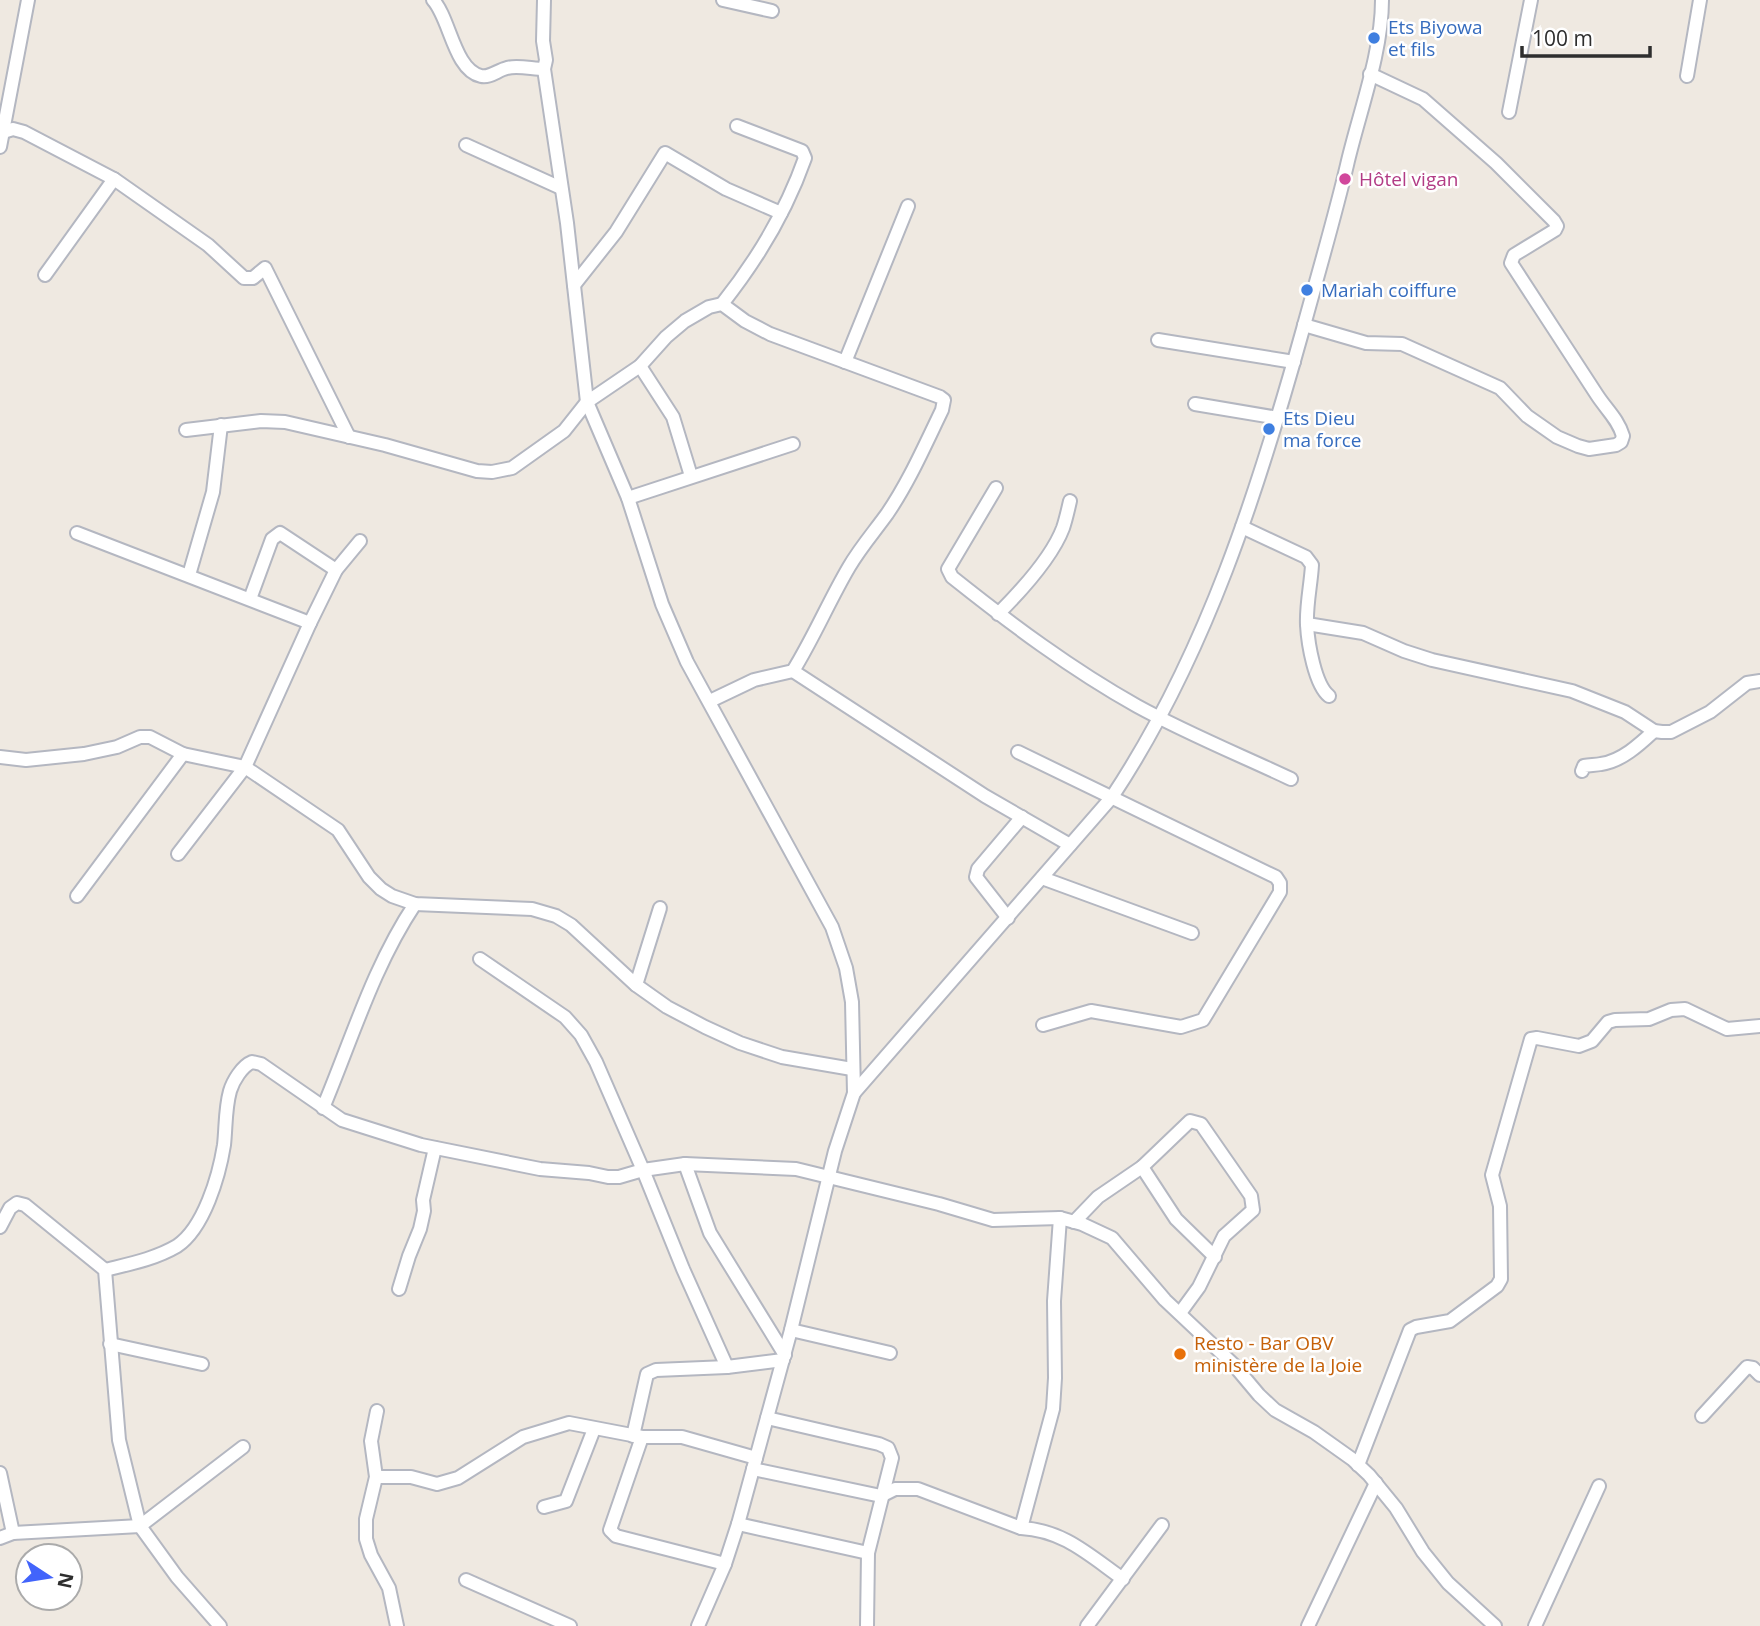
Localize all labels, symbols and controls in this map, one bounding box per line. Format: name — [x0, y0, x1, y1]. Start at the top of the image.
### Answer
place label: Ets Biyowa et fils — [1388, 14, 1483, 62]
scale bar — [1522, 14, 1650, 58]
text: 100 m — [1532, 24, 1593, 52]
marker: Ets Biyowa et fils — [1366, 30, 1382, 46]
place label: Hôtel vigan — [1359, 166, 1458, 192]
marker: Hôtel vigan — [1337, 171, 1353, 187]
place label: Mariah coiffure — [1321, 277, 1457, 303]
marker: Mariah coiffure — [1299, 282, 1315, 298]
place label: Ets Dieu ma force — [1283, 405, 1361, 453]
marker: Ets Dieu ma force — [1261, 421, 1277, 437]
place label: Resto - Bar OBV ministère de la Joie — [1194, 1330, 1362, 1378]
marker: Resto - Bar OBV ministère de la Joie — [1172, 1346, 1188, 1362]
north arrow — [14, 1542, 84, 1612]
text: N — [51, 1570, 80, 1591]

